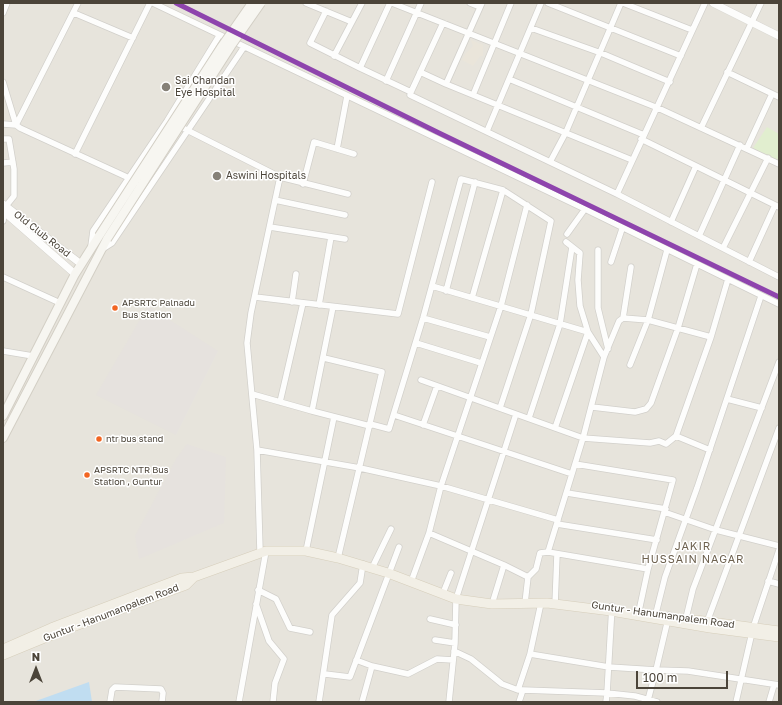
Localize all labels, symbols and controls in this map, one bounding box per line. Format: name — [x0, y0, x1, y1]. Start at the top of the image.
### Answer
place label: Sai Chandan Eye Hospital — [175, 75, 235, 98]
marker: Sai Chandan Eye Hospital — [160, 81, 172, 93]
marker: Aswini Hospitals — [211, 170, 223, 182]
place label: Aswini Hospitals — [226, 170, 306, 182]
street label: Old Club Road — [11, 208, 73, 260]
place label: APSRTC Palnadu Bus Station — [122, 298, 195, 319]
marker: APSRTC Palnadu Bus Station — [110, 303, 120, 313]
marker: ntr bus stand — [94, 434, 104, 444]
place label: ntr bus stand — [106, 434, 163, 444]
place label: APSRTC NTR Bus Station , Guntur — [94, 465, 169, 486]
marker: APSRTC NTR Bus Station , Guntur — [82, 470, 92, 480]
district label: JAKIR HUSSAIN NAGAR — [641, 540, 745, 566]
street label: Guntur - Hanumanpalem Road — [41, 581, 181, 645]
street label: Guntur - Hanumanpalem Road — [591, 599, 735, 631]
north arrow — [16, 649, 56, 689]
text: N — [32, 650, 40, 663]
scale bar — [638, 663, 730, 689]
text: 100 m — [643, 670, 677, 685]

